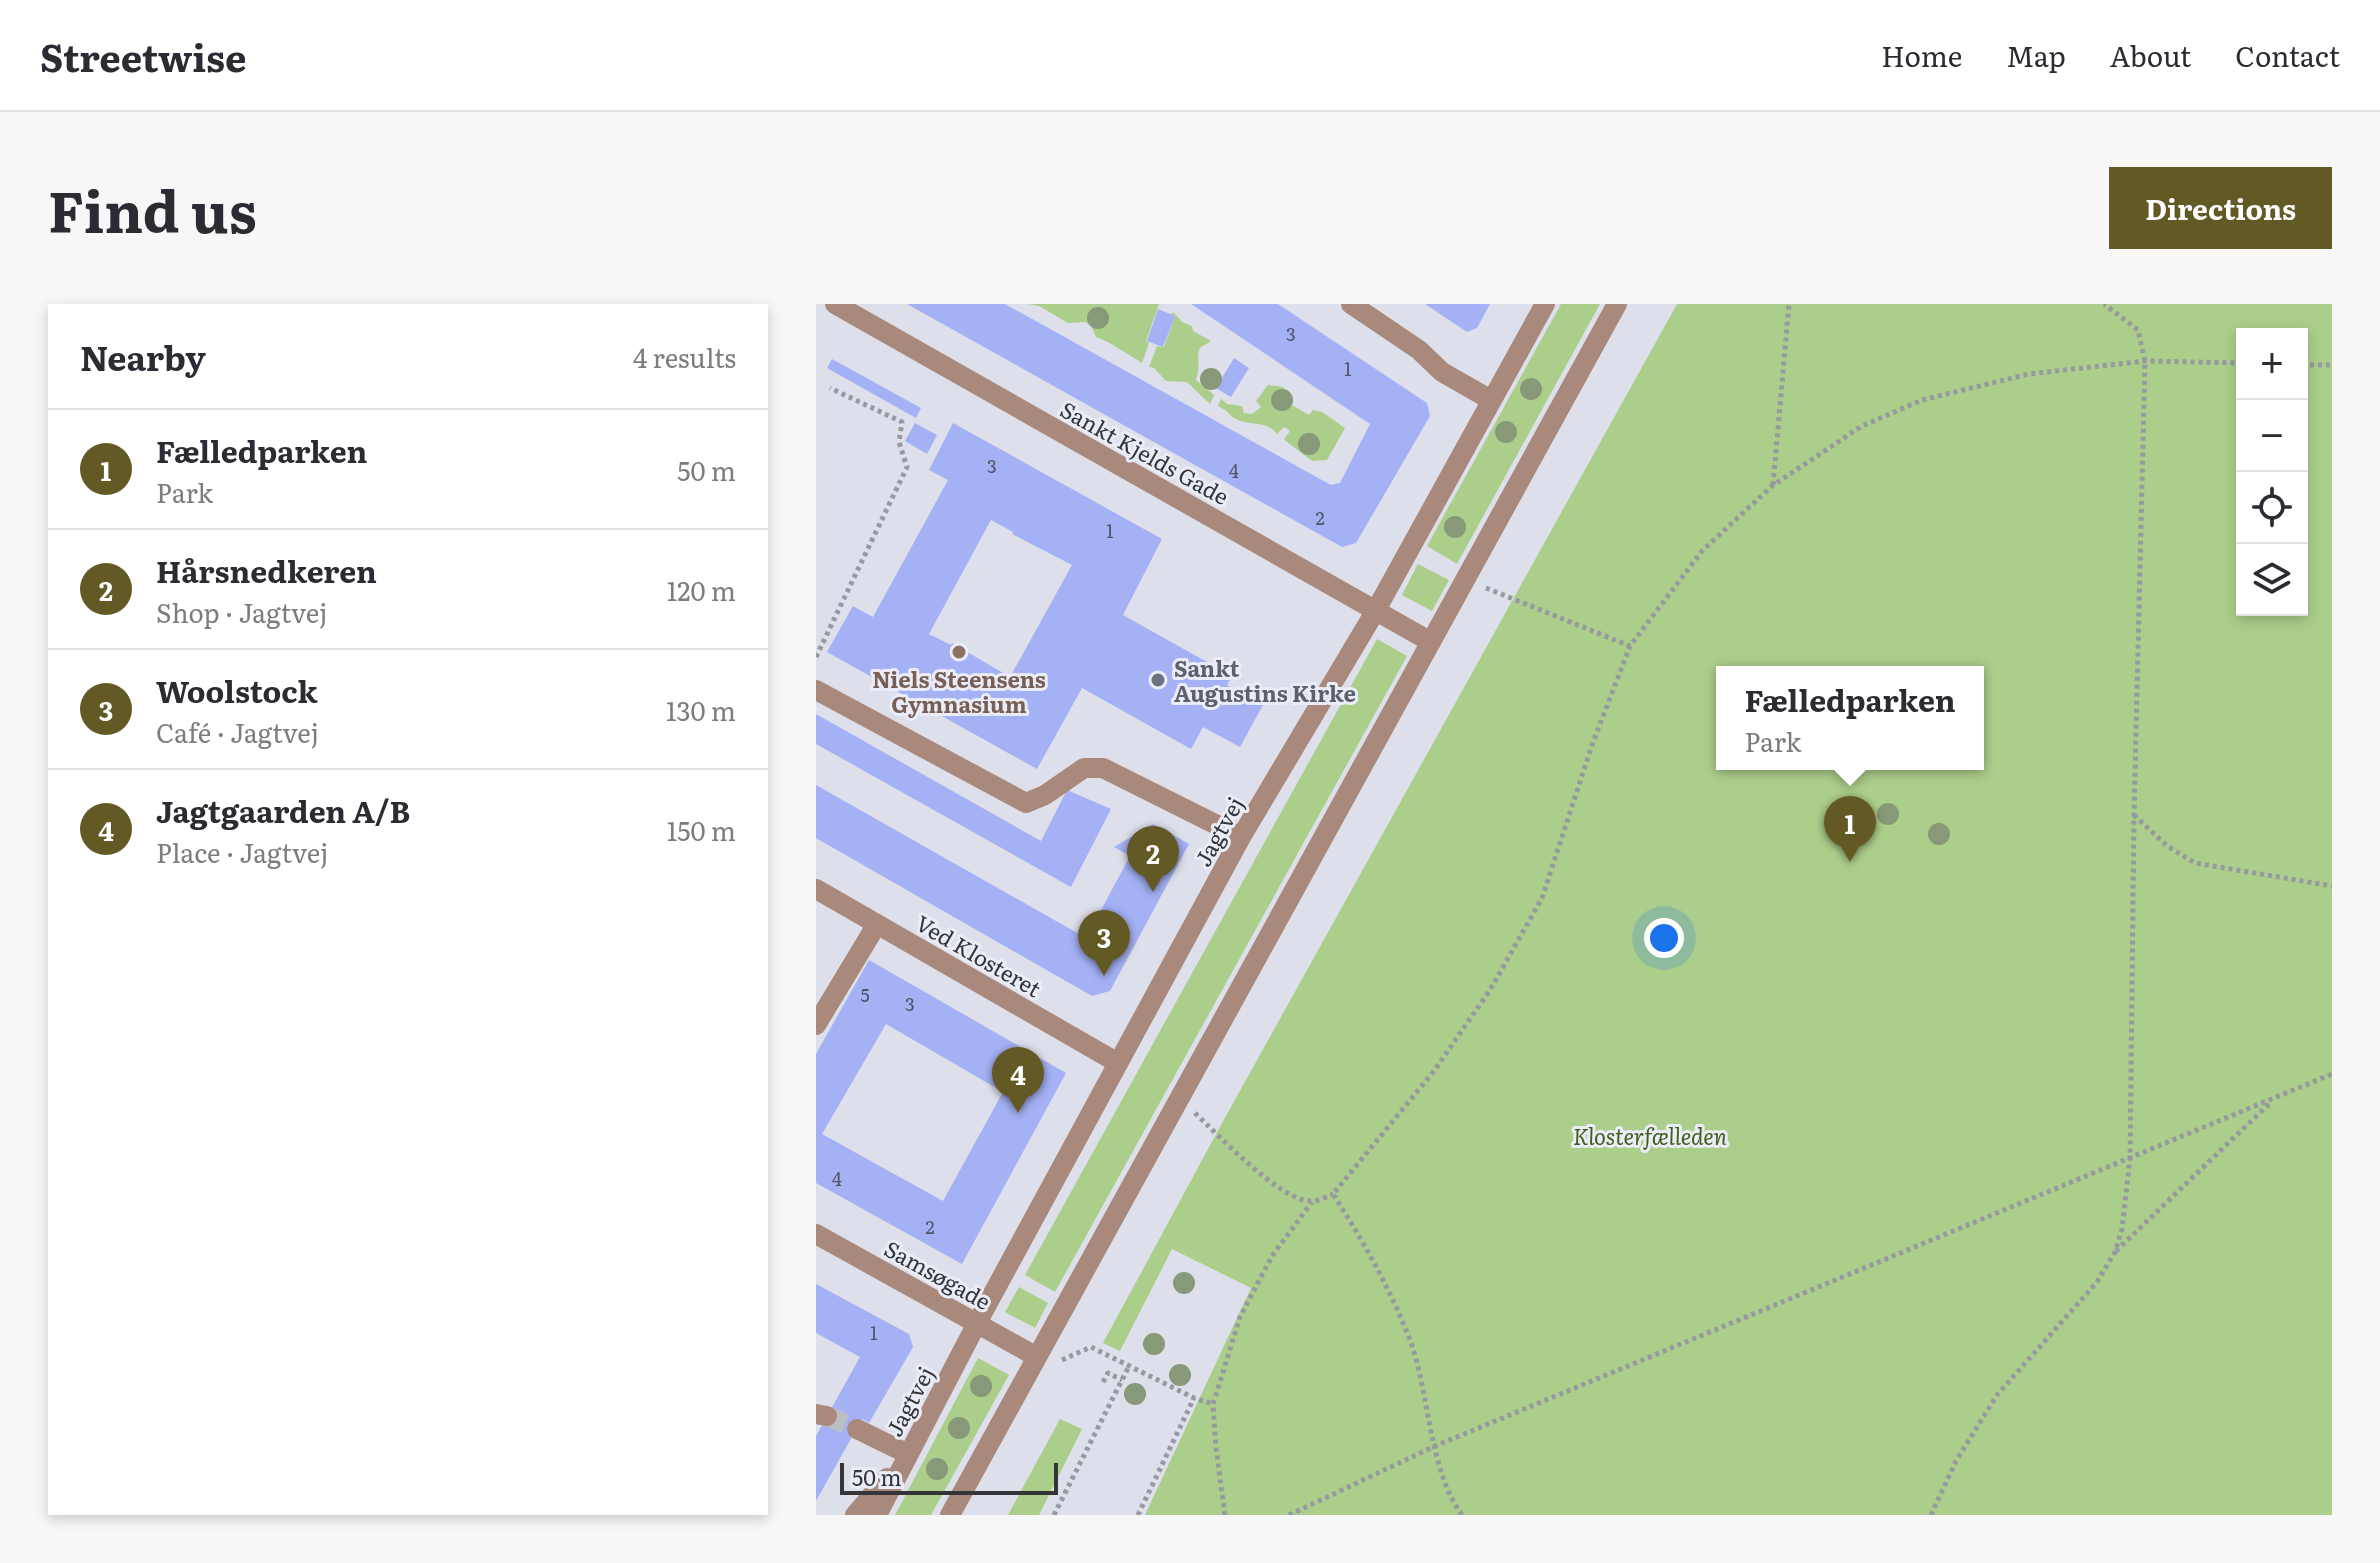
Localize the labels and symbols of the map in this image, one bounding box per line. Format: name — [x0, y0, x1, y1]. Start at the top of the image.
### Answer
house number: 3 — [1286, 320, 1296, 347]
house number: 1 — [1344, 355, 1352, 382]
street label: Sankt Kjelds Gade — [1055, 392, 1235, 512]
house number: 3 — [987, 452, 997, 479]
house number: 4 — [1229, 457, 1239, 484]
house number: 2 — [1315, 504, 1325, 531]
house number: 1 — [1106, 517, 1114, 544]
marker: Niels Steensens Gymnasium — [950, 643, 968, 661]
place label: Sankt Augustins Kirke — [1174, 651, 1356, 709]
place label: Niels Steensens Gymnasium — [872, 662, 1046, 720]
marker: Sankt Augustins Kirke — [1149, 671, 1167, 689]
street label: Jagtvej — [1185, 790, 1251, 872]
pin: 1 — [1824, 796, 1876, 862]
pin: 2 — [1127, 826, 1179, 892]
street label: Ved Klosteret — [910, 906, 1048, 1004]
pin: 3 — [1078, 910, 1130, 976]
your location — [1644, 918, 1684, 958]
house number: 5 — [860, 981, 870, 1008]
house number: 3 — [905, 990, 915, 1017]
pin: 4 — [992, 1047, 1044, 1113]
park label: Klosterfælleden — [1573, 1119, 1727, 1152]
house number: 4 — [832, 1165, 842, 1192]
house number: 2 — [925, 1213, 935, 1240]
street label: Samsøgade — [879, 1231, 997, 1317]
house number: 1 — [870, 1319, 878, 1346]
street label: Jagtvej — [877, 1360, 941, 1442]
scale bar — [840, 1459, 1058, 1495]

